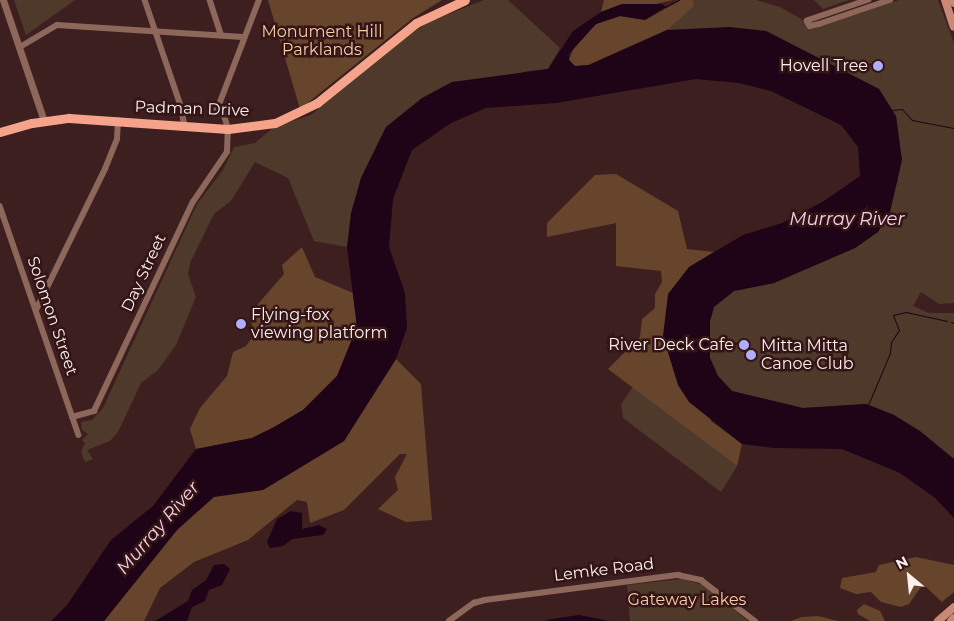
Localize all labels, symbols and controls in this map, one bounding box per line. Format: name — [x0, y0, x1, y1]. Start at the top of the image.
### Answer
park label: Monument Hill Parklands — [262, 22, 382, 60]
place label: Hovell Tree — [780, 56, 868, 76]
marker: Hovell Tree — [872, 60, 884, 72]
street label: Padman Drive — [134, 97, 250, 121]
water label: Murray River — [789, 208, 905, 230]
street label: Day Street — [118, 231, 170, 315]
street label: Solomon Street — [23, 254, 81, 378]
place label: Flying-fox viewing platform — [251, 305, 387, 343]
marker: Flying-fox viewing platform — [235, 318, 247, 330]
place label: River Deck Cafe — [608, 335, 734, 355]
place label: Mitta Mitta Canoe Club — [761, 336, 854, 374]
marker: River Deck Cafe — [738, 339, 750, 351]
marker: Mitta Mitta Canoe Club — [745, 349, 757, 361]
water label: Murray River — [112, 477, 204, 579]
north arrow — [884, 551, 934, 601]
text: N — [893, 552, 911, 573]
street label: Lemke Road — [553, 554, 655, 586]
park label: Gateway Lakes — [628, 590, 746, 610]

